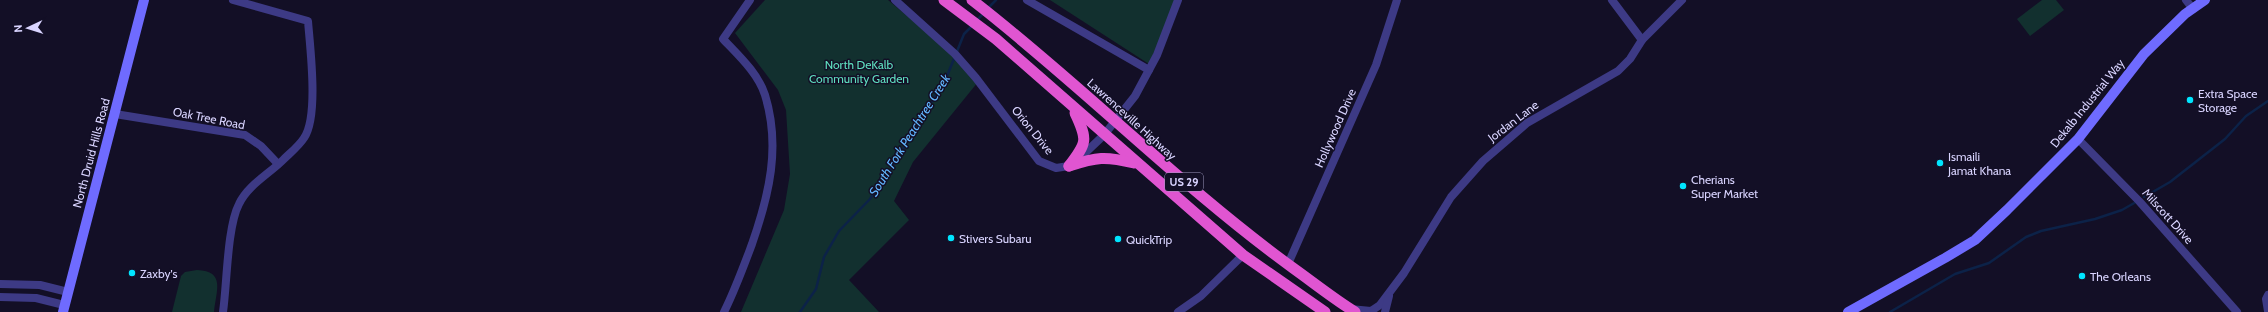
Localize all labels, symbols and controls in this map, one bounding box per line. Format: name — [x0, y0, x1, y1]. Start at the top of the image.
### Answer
north arrow — [8, 8, 48, 48]
text: N — [11, 24, 25, 33]
street label: Dekalb Industrial Way — [2047, 56, 2127, 150]
park label: North DeKalb Community Garden — [809, 57, 909, 86]
water label: South Fork Peachtree Creek — [865, 71, 953, 199]
street label: Lawrenceville Highway — [1084, 75, 1180, 163]
street label: Hollywood Drive — [1311, 86, 1359, 170]
place label: Extra Space Storage — [2198, 86, 2257, 115]
marker: Extra Space Storage — [2185, 95, 2195, 105]
street label: North Druid Hills Road — [69, 97, 113, 209]
street label: Jordan Lane — [1484, 97, 1541, 146]
street label: Orion Drive — [1009, 103, 1057, 157]
street label: Oak Tree Road — [172, 104, 246, 132]
place label: Ismaili Jamat Khana — [1947, 149, 2011, 178]
marker: Ismaili Jamat Khana — [1935, 158, 1945, 168]
place label: Cherians Super Market — [1691, 172, 1758, 201]
road number: US 29 — [1165, 173, 1203, 191]
marker: Cherians Super Market — [1678, 181, 1688, 191]
street label: Milscott Drive — [2139, 185, 2197, 247]
place label: Stivers Subaru — [959, 231, 1032, 246]
place label: QuickTrip — [1126, 232, 1172, 247]
marker: Stivers Subaru — [946, 233, 956, 243]
marker: QuickTrip — [1113, 234, 1123, 244]
place label: Zaxby's — [140, 266, 177, 281]
marker: Zaxby's — [127, 268, 137, 278]
place label: The Orleans — [2090, 269, 2151, 284]
marker: The Orleans — [2077, 271, 2087, 281]

